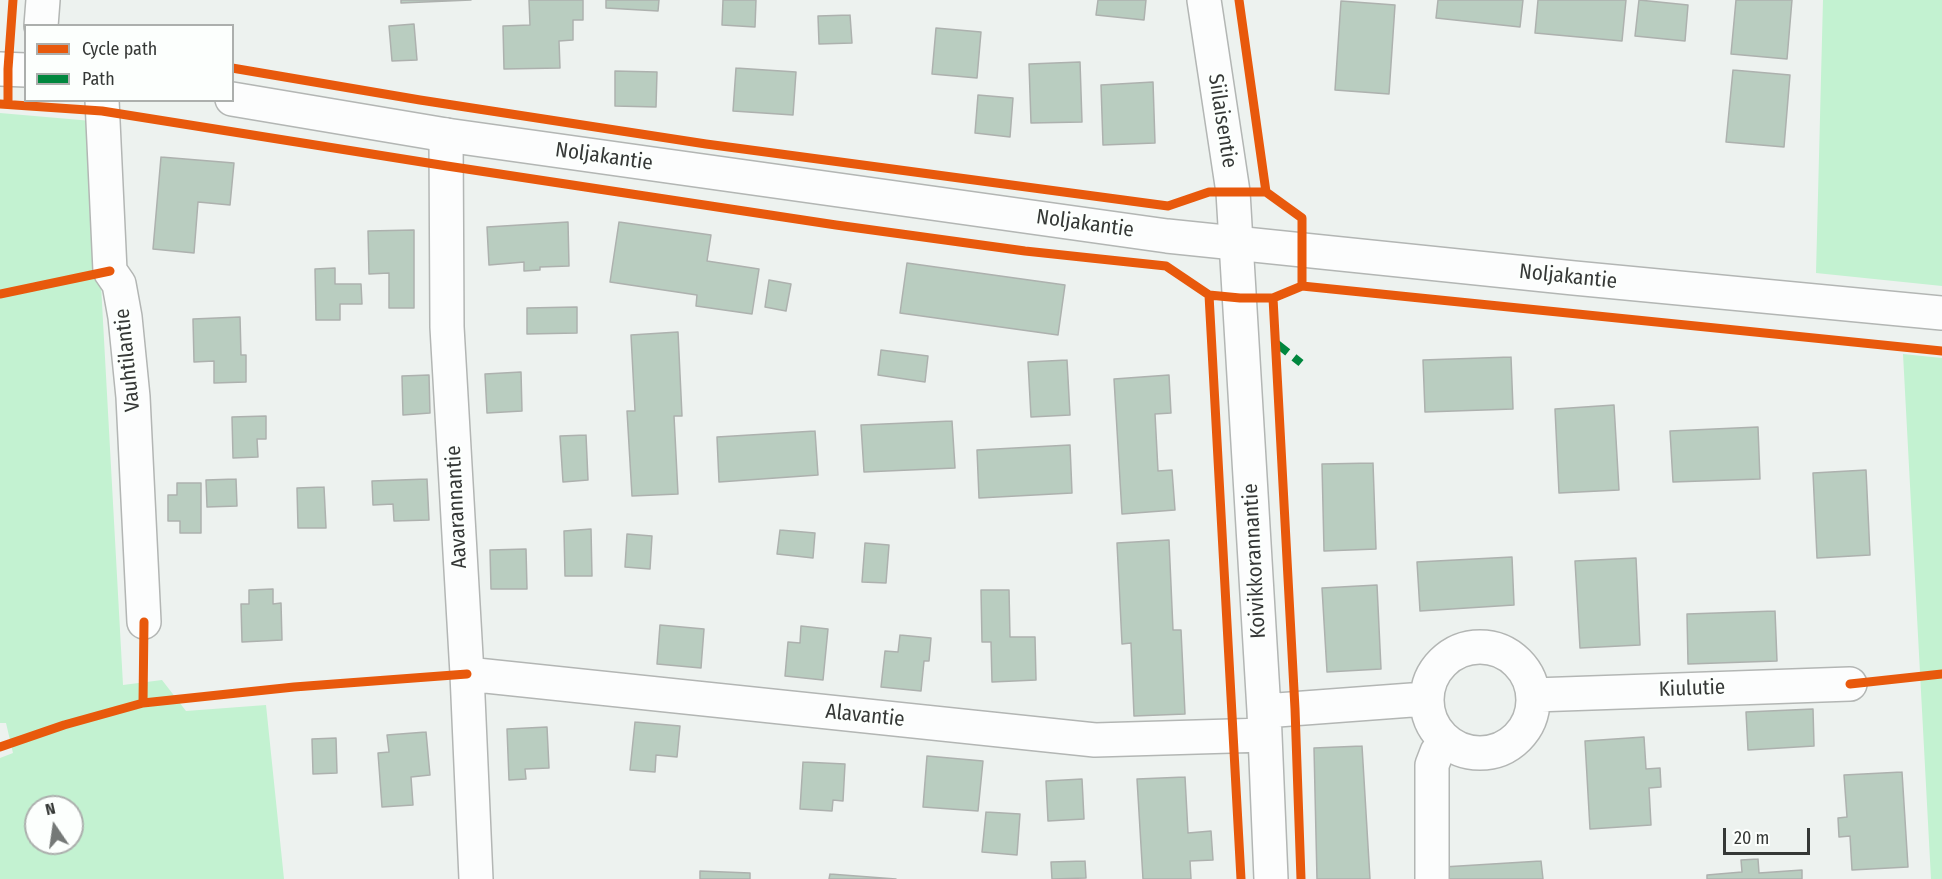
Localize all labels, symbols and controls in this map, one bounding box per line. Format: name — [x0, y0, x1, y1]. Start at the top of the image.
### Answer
legend — [24, 24, 234, 102]
text: Cycle path — [82, 38, 157, 60]
text: Path — [82, 68, 115, 90]
street label: Siilaisentie — [1202, 72, 1242, 170]
street label: Noljakantie — [554, 138, 654, 176]
street label: Noljakantie — [1035, 205, 1135, 243]
street label: Noljakantie — [1518, 259, 1618, 295]
street label: Vauhtilantie — [110, 307, 146, 413]
street label: Aavarannantie — [441, 445, 473, 569]
street label: Koivikkorannantie — [1238, 483, 1272, 639]
street label: Kiulutie — [1658, 675, 1726, 703]
street label: Alavantie — [824, 699, 906, 733]
north arrow — [24, 795, 84, 855]
text: N — [43, 799, 57, 819]
scale bar — [1726, 816, 1813, 854]
text: 20 m — [1734, 827, 1769, 849]

